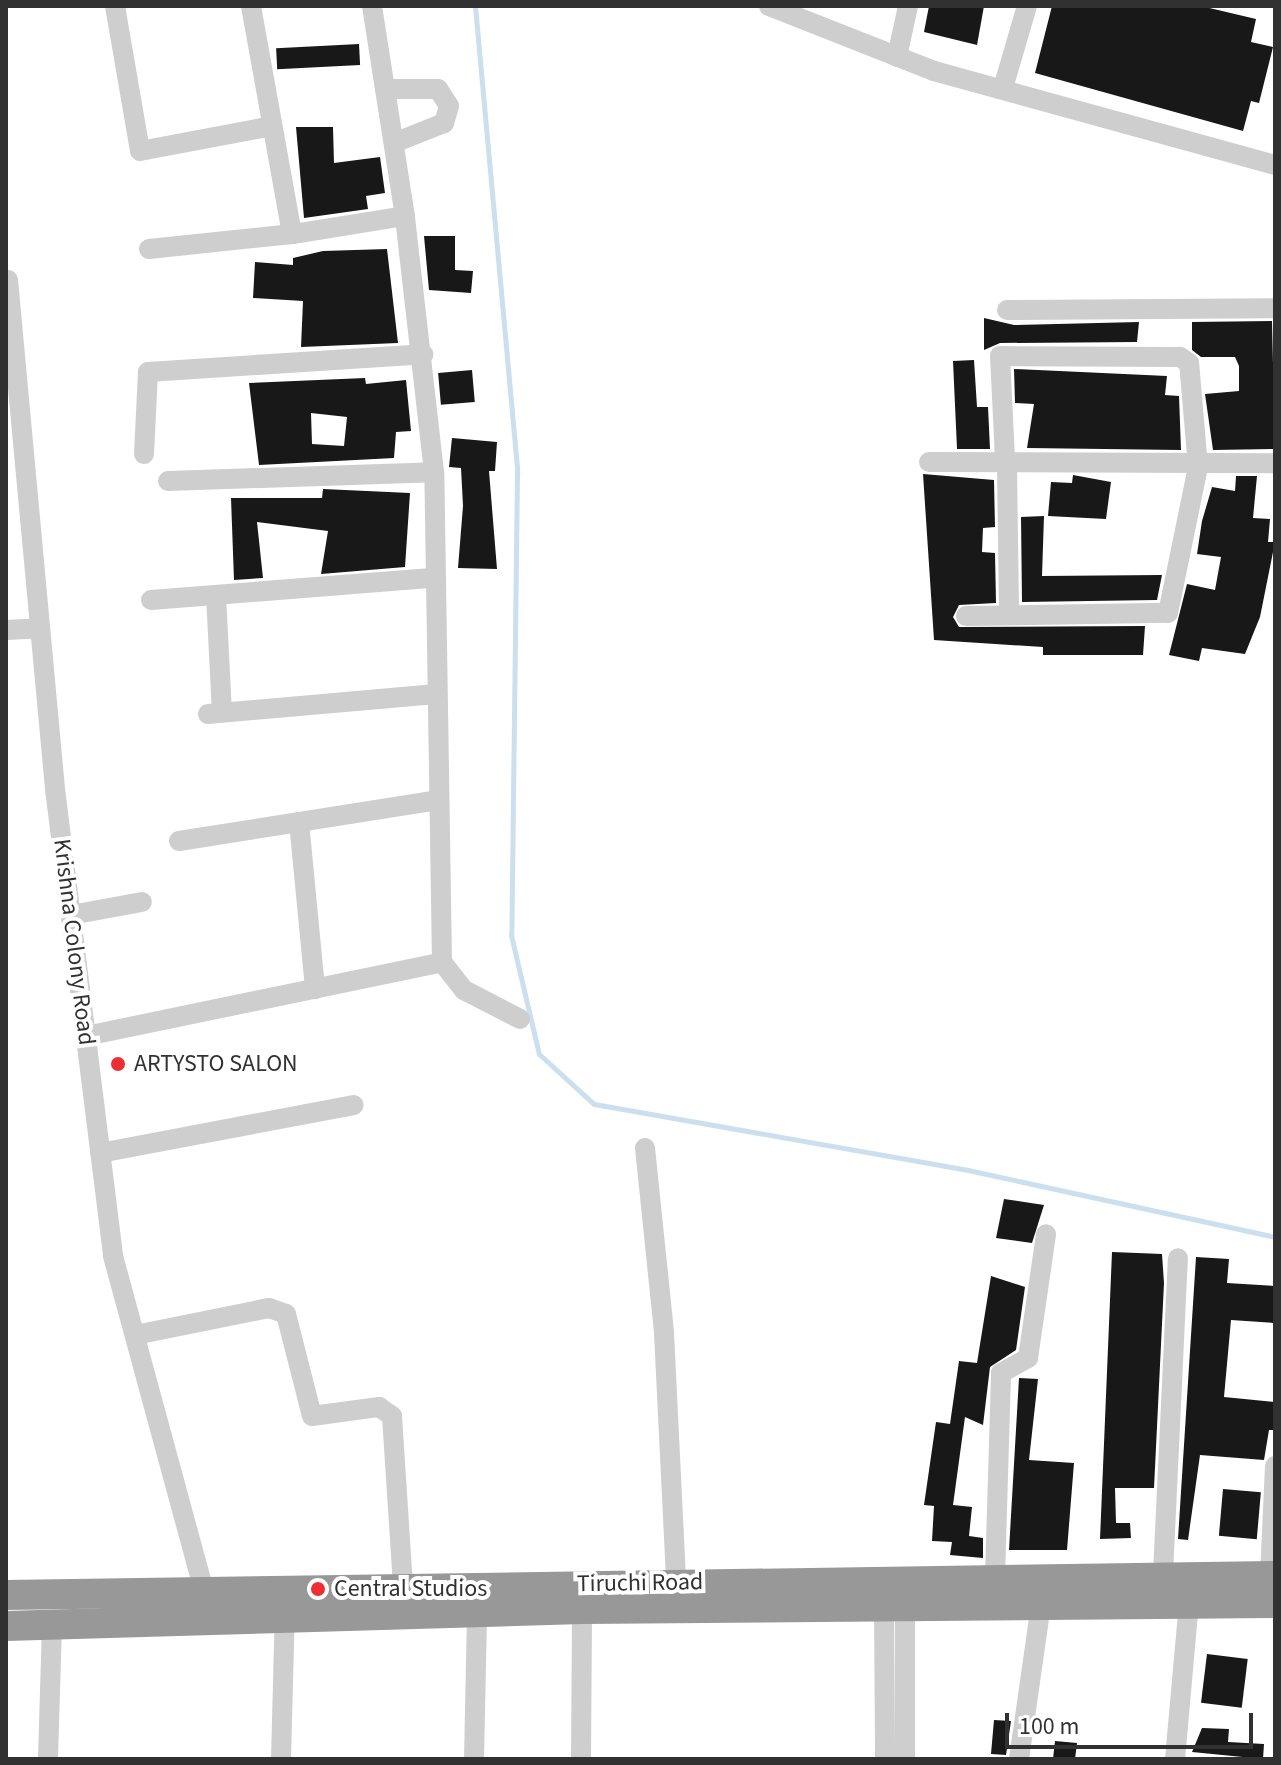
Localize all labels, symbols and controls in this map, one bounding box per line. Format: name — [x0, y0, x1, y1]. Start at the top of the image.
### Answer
street label: Krishna Colony Road — [47, 837, 101, 1047]
place label: ARTYSTO SALON — [134, 1050, 298, 1078]
marker: ARTYSTO SALON — [109, 1055, 127, 1073]
street label: Tiruchi Road — [577, 1567, 703, 1599]
place label: Central Studios — [334, 1575, 487, 1603]
marker: Central Studios — [309, 1580, 327, 1598]
scale bar — [1009, 1697, 1257, 1747]
text: 100 m — [1019, 1709, 1079, 1744]

